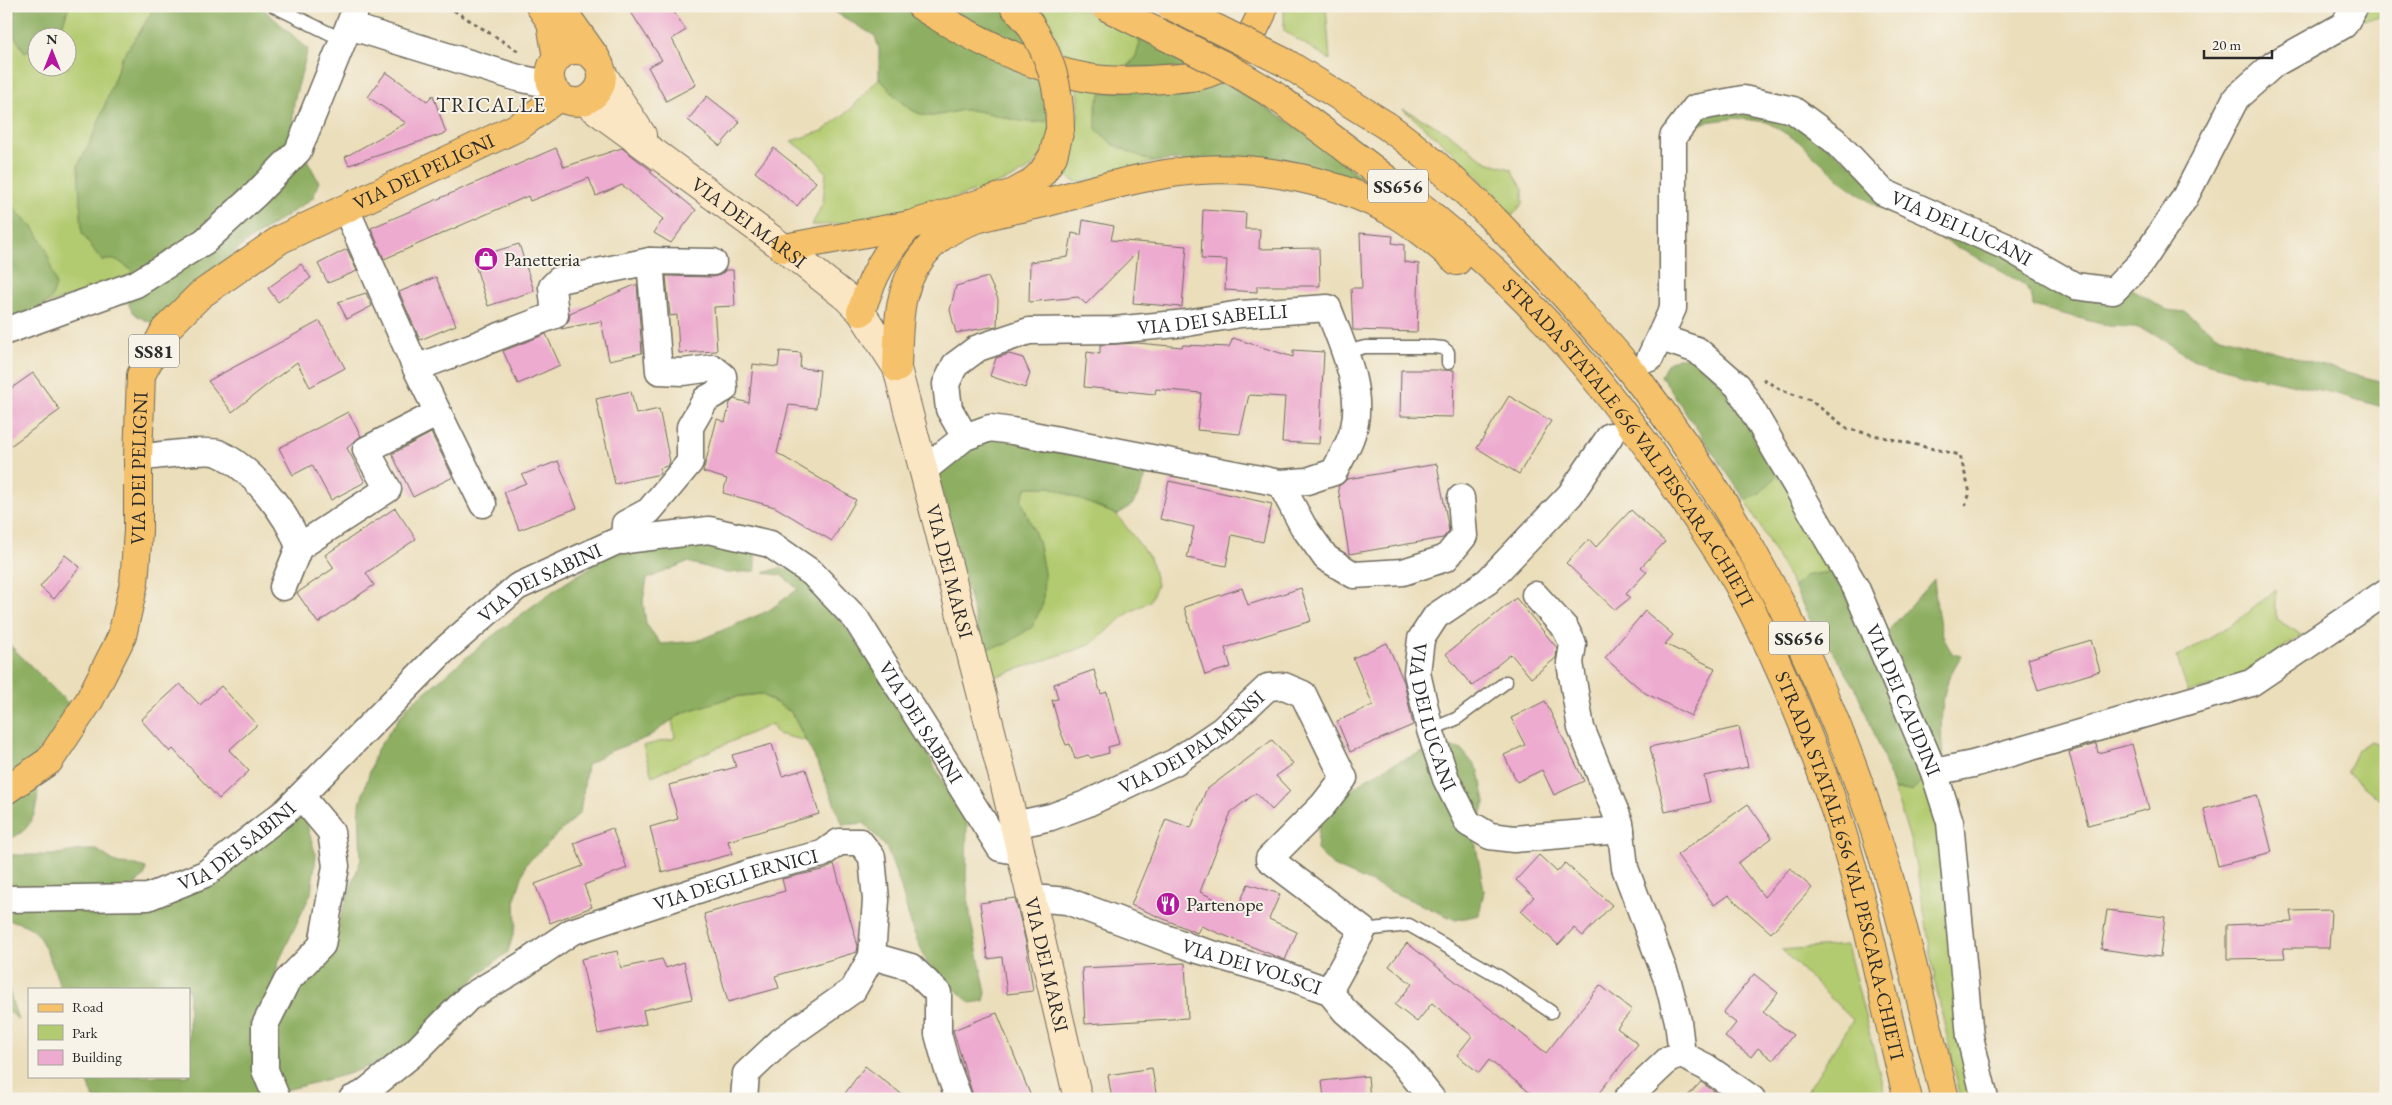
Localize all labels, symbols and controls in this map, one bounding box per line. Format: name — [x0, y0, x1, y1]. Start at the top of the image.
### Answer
north arrow — [28, 28, 78, 78]
scale bar — [2204, 28, 2272, 60]
text: N — [46, 30, 58, 48]
text: 20 m — [2212, 35, 2241, 54]
district label: TRICALLE — [436, 91, 546, 118]
street label: VIA DEI PELIGNI — [349, 127, 499, 216]
road number: SS656 — [1368, 170, 1428, 202]
street label: VIA DEI MARSI — [686, 171, 812, 274]
street label: VIA DEI LUCANI — [1887, 184, 2037, 272]
shop icon: Panetteria — [473, 246, 499, 272]
place label: Panetteria — [504, 246, 580, 272]
street label: STRADA STATALE 656 VAL PESCARA-CHIETI — [1497, 272, 1761, 611]
street label: VIA DEI SABELLI — [1136, 298, 1289, 341]
road number: SS81 — [129, 334, 179, 368]
street label: VIA DEI PELIGNI — [124, 391, 153, 546]
street label: VIA DEI MARSI — [920, 501, 980, 641]
street label: VIA DEI SABINI — [472, 537, 606, 628]
street label: VIA DEI CAUDINI — [1860, 620, 1947, 780]
road number: SS656 — [1769, 622, 1829, 654]
street label: VIA DEI LUCANI — [1404, 641, 1463, 795]
street label: VIA DEI SABINI — [873, 656, 969, 788]
street label: STRADA STATALE 656 VAL PESCARA-CHIETI — [1769, 667, 1911, 1063]
street label: VIA DEI PALMENSI — [1114, 684, 1270, 800]
street label: VIA DEI SABINI — [174, 796, 302, 897]
street label: VIA DEGLI ERNICI — [650, 842, 821, 917]
restaurant icon: Partenope — [1155, 891, 1181, 917]
place label: Partenope — [1186, 891, 1264, 917]
street label: VIA DEI MARSI — [1018, 895, 1075, 1035]
street label: VIA DEI VOLSCI — [1178, 932, 1325, 1000]
legend — [28, 988, 190, 1078]
text: Road — [72, 997, 104, 1016]
text: Park — [72, 1023, 99, 1042]
text: Building — [72, 1047, 122, 1066]

